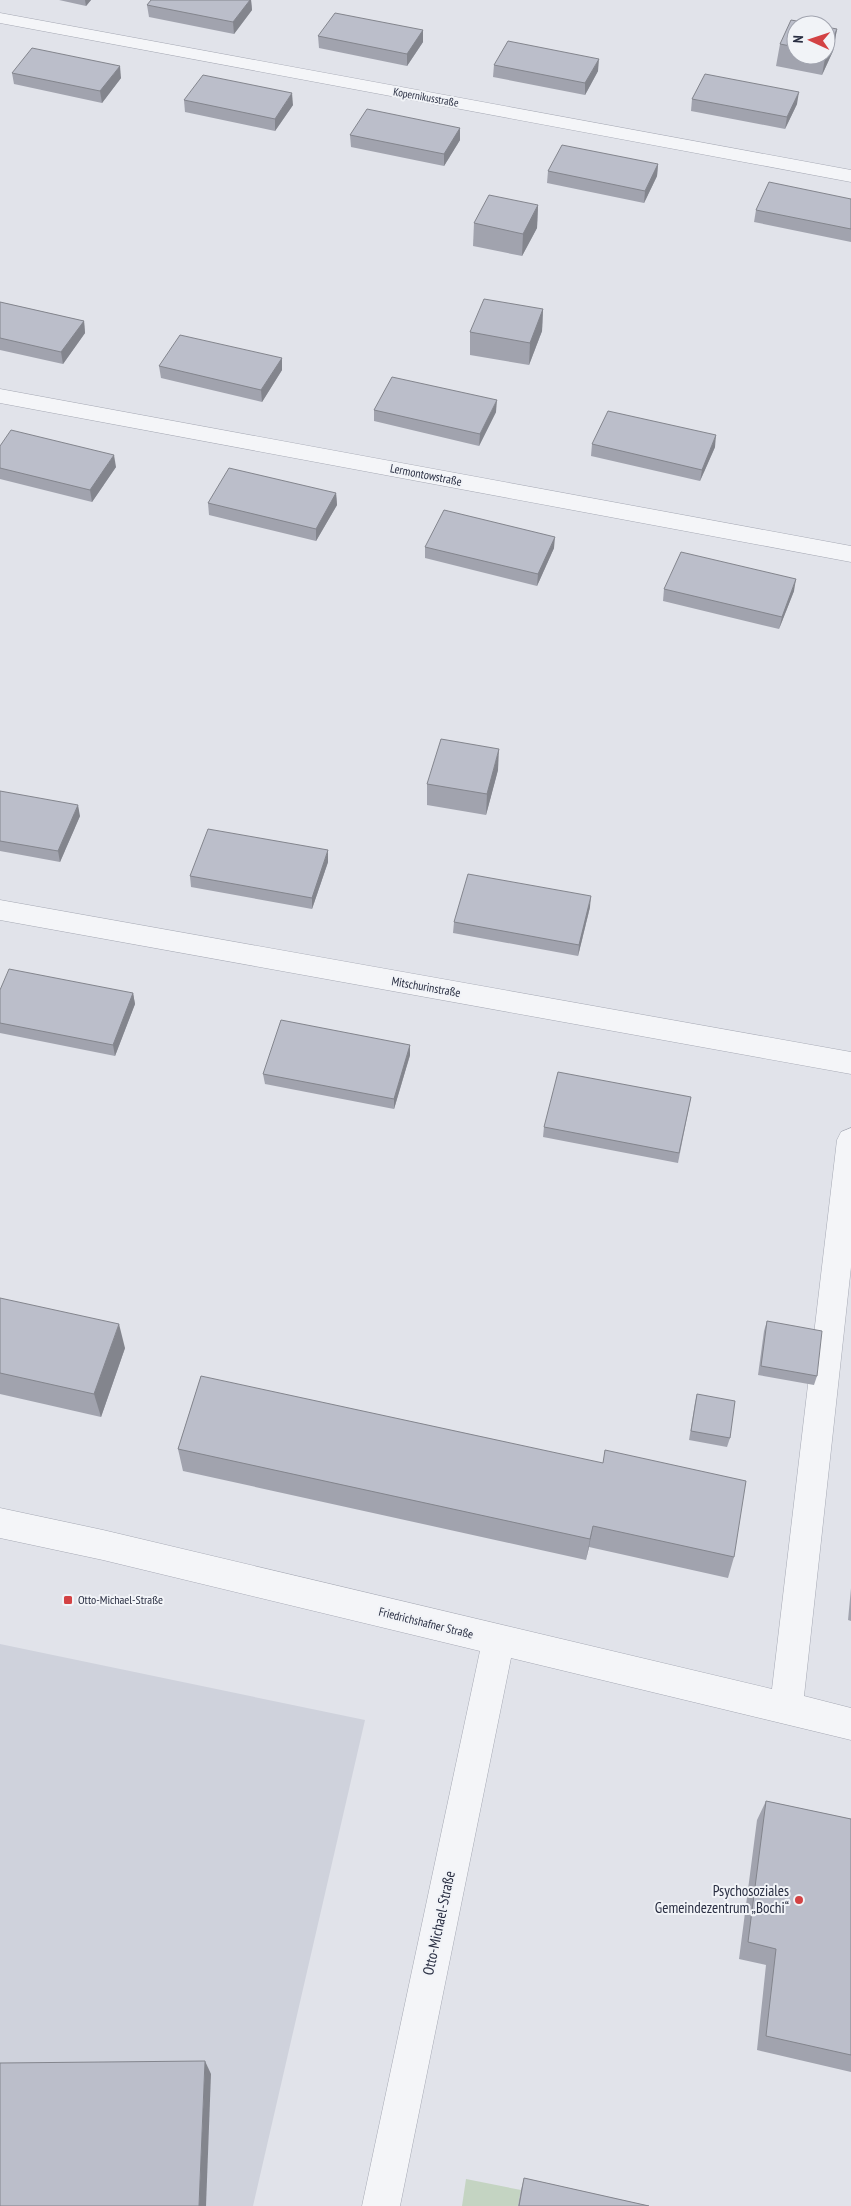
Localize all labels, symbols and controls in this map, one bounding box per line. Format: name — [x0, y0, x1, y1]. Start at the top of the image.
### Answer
north arrow — [786, 15, 836, 65]
text: N — [789, 35, 807, 44]
street label: Kopernikusstraße — [392, 84, 460, 110]
street label: Lermontowstraße — [389, 460, 463, 489]
street label: Mitschurinstraße — [390, 973, 462, 1000]
place label: Otto-Michael-Straße — [78, 1592, 163, 1607]
marker: Otto-Michael-Straße — [62, 1594, 74, 1606]
street label: Friedrichshafner Straße — [377, 1603, 475, 1642]
street label: Otto-Michael-Straße — [418, 1869, 459, 1977]
place label: Psychosoziales Gemeindezentrum „Bochi“ — [655, 1881, 789, 1917]
marker: Psychosoziales Gemeindezentrum „Bochi“ — [793, 1894, 805, 1906]

